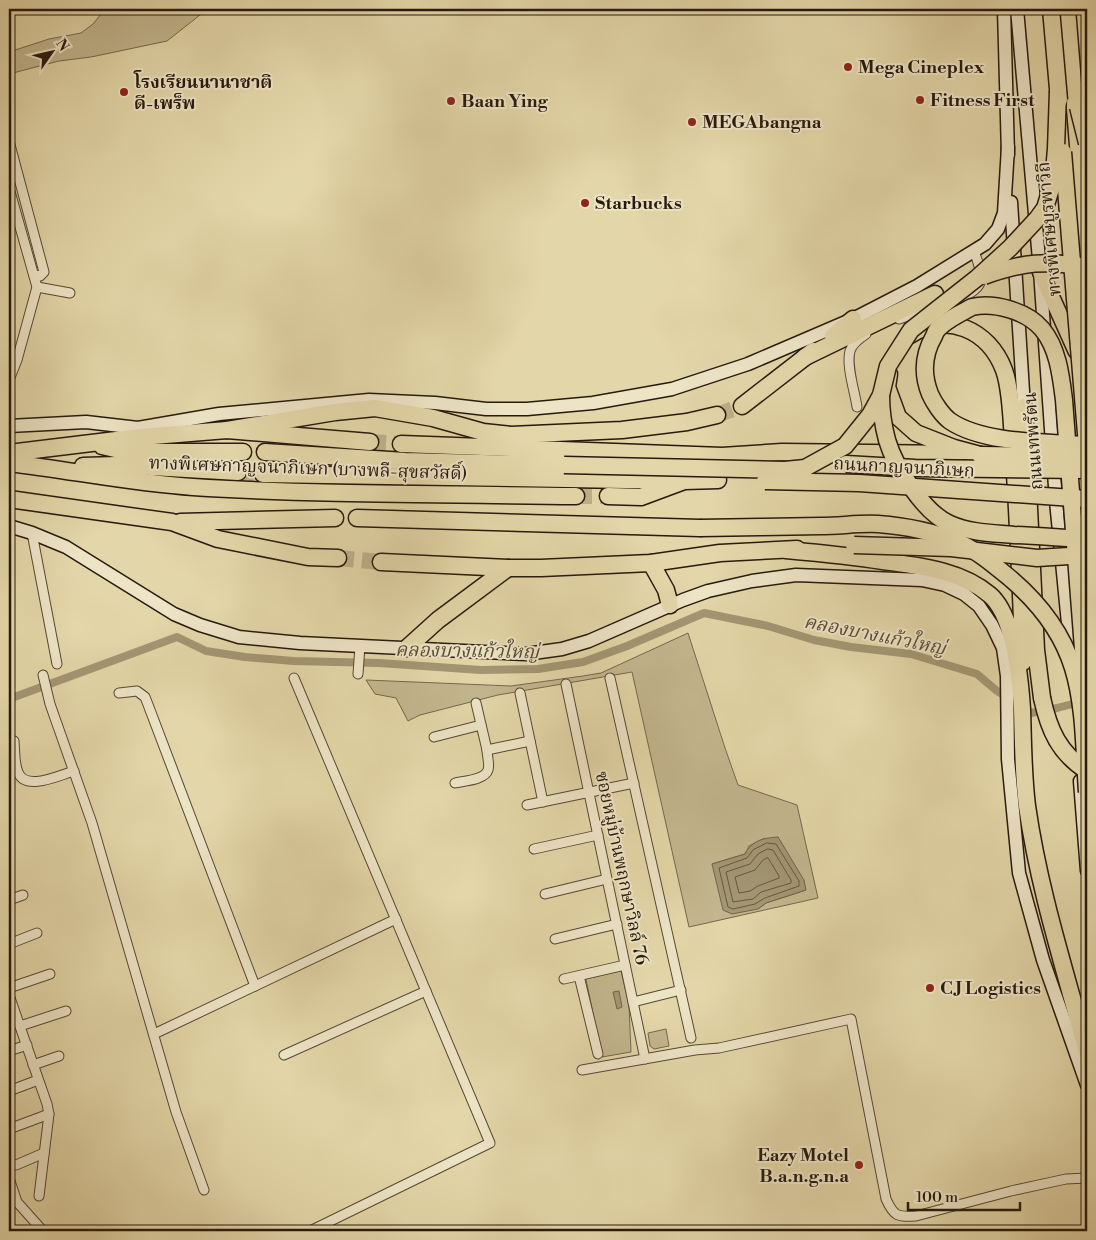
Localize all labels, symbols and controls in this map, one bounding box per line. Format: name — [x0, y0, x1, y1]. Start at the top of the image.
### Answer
north arrow — [28, 28, 78, 78]
text: N — [51, 36, 73, 55]
place label: Mega Cineplex — [858, 56, 985, 79]
marker: Mega Cineplex — [842, 61, 854, 73]
place label: โรงเรียนนานาชาติ ดี-เพร็พ — [133, 70, 272, 115]
marker: โรงเรียนนานาชาติ ดี-เพร็พ — [118, 86, 130, 98]
place label: Fitness First — [930, 89, 1035, 112]
place label: Baan Ying — [461, 90, 549, 113]
marker: Fitness First — [914, 94, 926, 106]
marker: Baan Ying — [445, 95, 457, 107]
place label: MEGAbangna — [702, 111, 822, 134]
marker: MEGAbangna — [686, 116, 698, 128]
street label: ทางพิเศษบูรพาวิถี — [1032, 161, 1067, 297]
place label: Starbucks — [595, 192, 682, 215]
marker: Starbucks — [579, 197, 591, 209]
street label: ถนนเทพรัตน — [1019, 391, 1048, 491]
street label: ทางพิเศษกาญจนาภิเษก (บางพลี-สุขสวัสดิ์) — [148, 449, 468, 486]
street label: ถนนกาญจนาภิเษก — [833, 452, 975, 483]
water label: คลองบางแก้วใหญ่ — [802, 608, 951, 661]
water label: คลองบางแก้วใหญ่ — [395, 636, 542, 664]
street label: ซอยหมู่บ้านพฤกษาวิลล์ 76 — [590, 769, 653, 967]
place label: CJ Logistics — [940, 977, 1041, 1000]
marker: CJ Logistics — [924, 982, 936, 994]
place label: Eazy Motel B.a.n.g.n.a — [757, 1144, 849, 1188]
marker: Eazy Motel B.a.n.g.n.a — [853, 1159, 865, 1171]
scale bar — [908, 1180, 1021, 1212]
text: 100 m — [916, 1188, 958, 1207]

